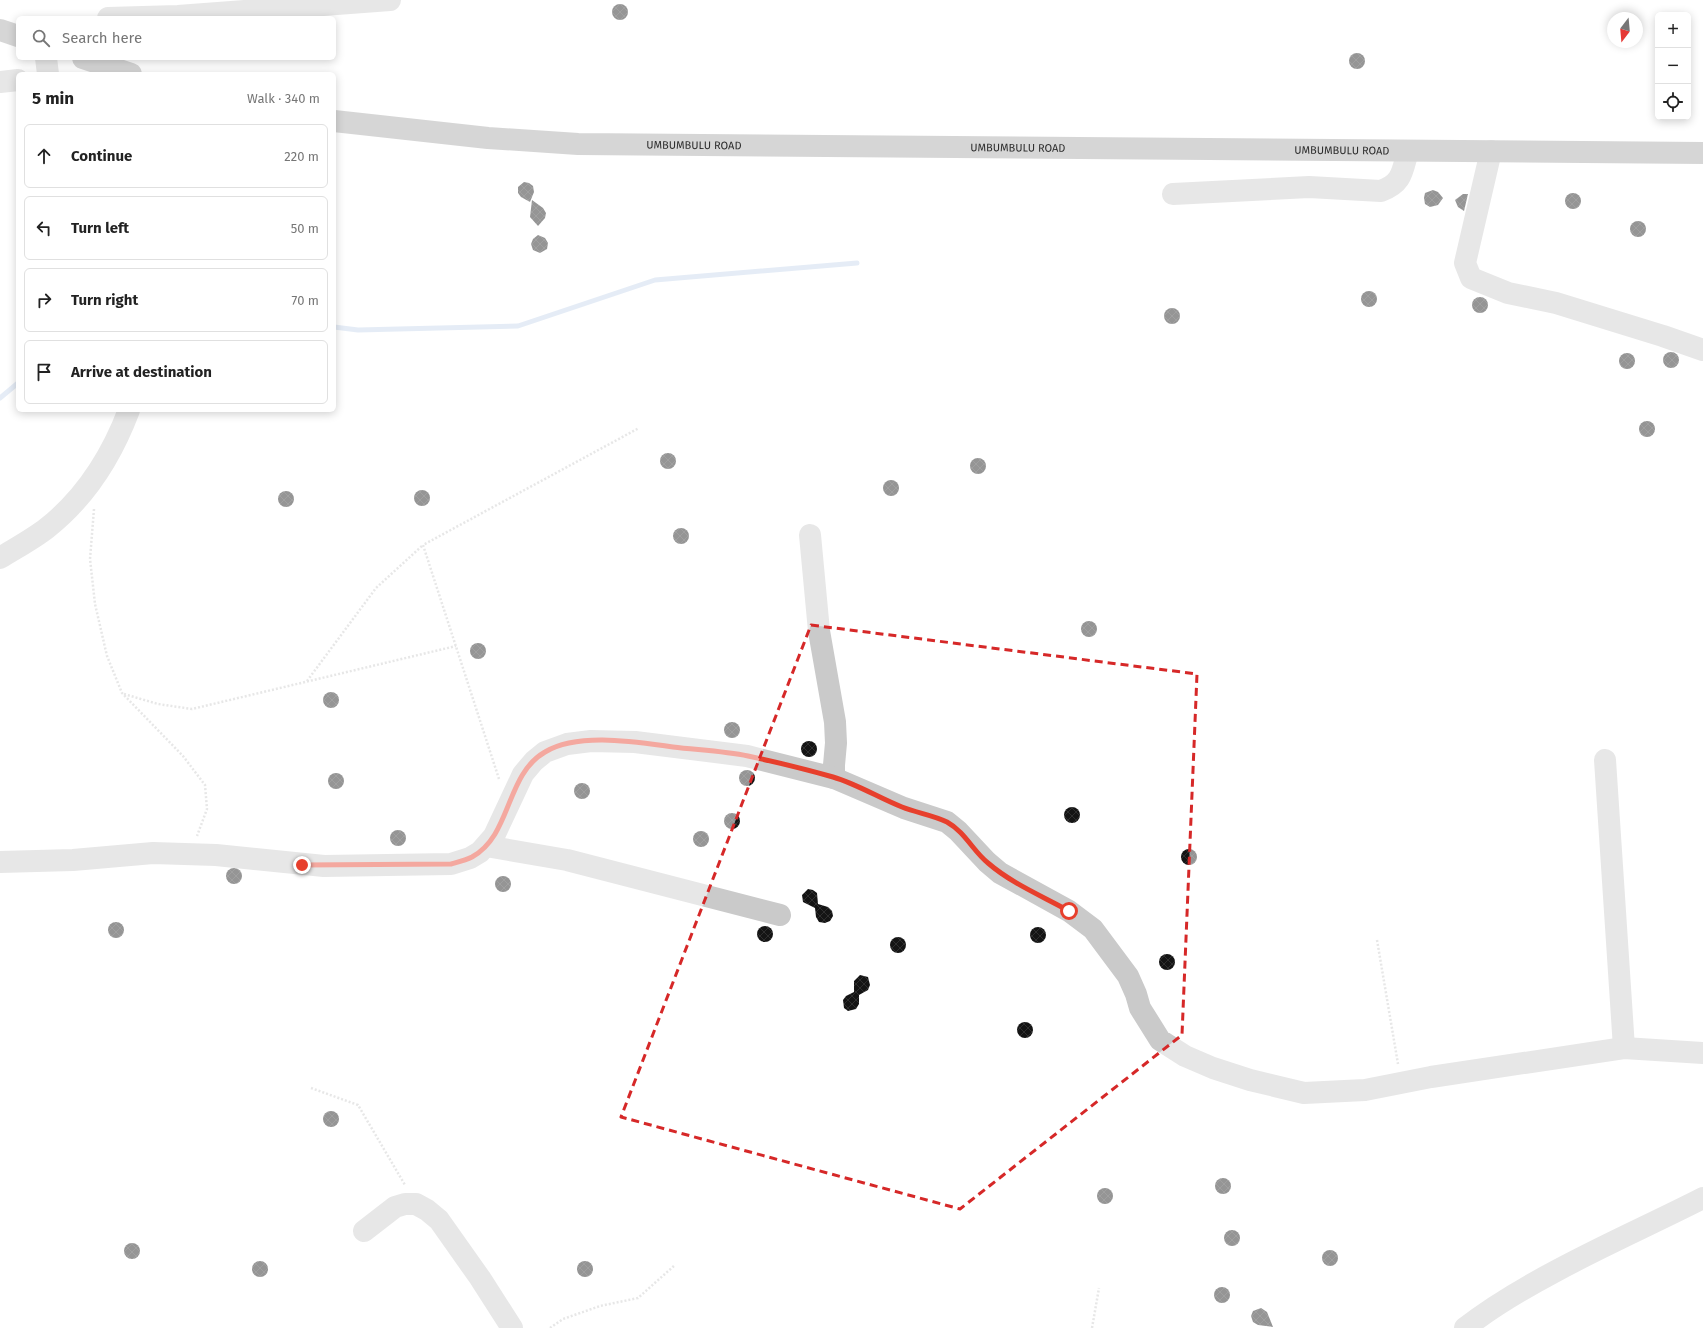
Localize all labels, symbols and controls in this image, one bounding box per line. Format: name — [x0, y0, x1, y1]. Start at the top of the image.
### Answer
north arrow — [1607, 12, 1643, 48]
map controls — [1655, 12, 1691, 120]
button: + — [1655, 12, 1691, 48]
search box — [16, 16, 336, 60]
icon: search — [30, 27, 52, 49]
text: Search here — [62, 29, 142, 47]
button: − — [1655, 48, 1691, 84]
button: locate — [1655, 84, 1691, 120]
text: 5 min — [32, 88, 74, 109]
text: Walk · 340 m — [247, 91, 320, 106]
street label: UMBUMBULU ROAD — [646, 138, 742, 152]
street label: UMBUMBULU ROAD — [970, 141, 1066, 154]
street label: UMBUMBULU ROAD — [1294, 143, 1390, 157]
icon: ahead — [33, 145, 55, 167]
text: Continue — [71, 147, 132, 165]
text: 220 m — [284, 149, 319, 164]
icon: left — [33, 217, 55, 239]
text: Turn left — [71, 219, 129, 237]
text: 50 m — [291, 221, 319, 236]
icon: right — [33, 289, 55, 311]
text: Turn right — [71, 291, 138, 309]
text: 70 m — [292, 293, 319, 308]
icon: arrive — [33, 361, 55, 383]
text: Arrive at destination — [71, 363, 212, 381]
route end — [293, 856, 311, 874]
route start — [1060, 902, 1078, 920]

